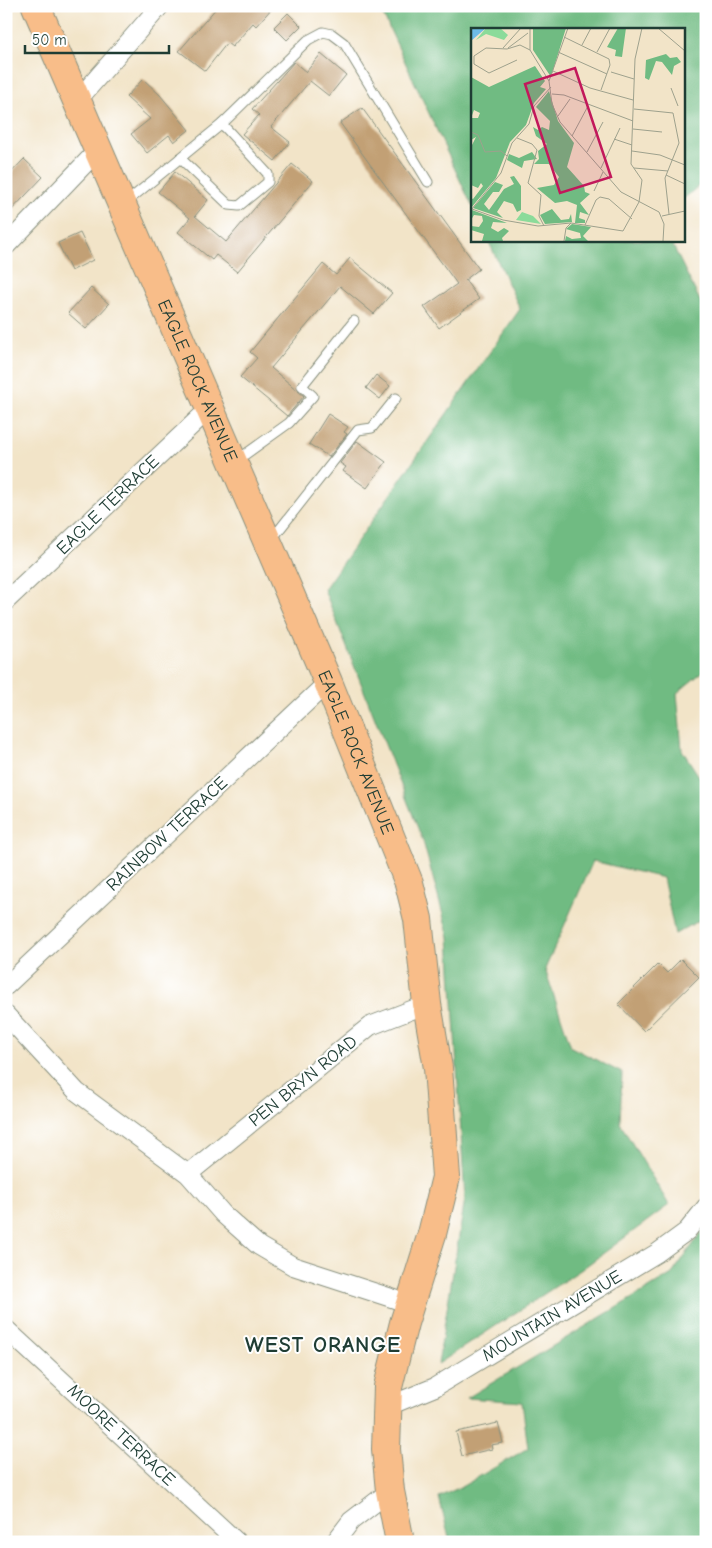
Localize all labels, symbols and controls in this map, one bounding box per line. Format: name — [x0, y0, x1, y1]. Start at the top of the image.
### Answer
scale bar — [25, 22, 169, 54]
inset map — [471, 28, 684, 241]
text: 50 m — [32, 31, 67, 49]
street label: EAGLE ROCK AVENUE — [153, 296, 242, 465]
street label: EAGLE TERRACE — [52, 451, 164, 559]
street label: EAGLE ROCK AVENUE — [314, 667, 399, 837]
street label: RAINBOW TERRACE — [102, 772, 232, 896]
street label: PEN BRYN ROAD — [245, 1031, 361, 1131]
street label: MOUNTAIN AVENUE — [478, 1266, 626, 1366]
district label: WEST ORANGE — [245, 1332, 401, 1358]
street label: MOORE TERRACE — [63, 1380, 179, 1490]

